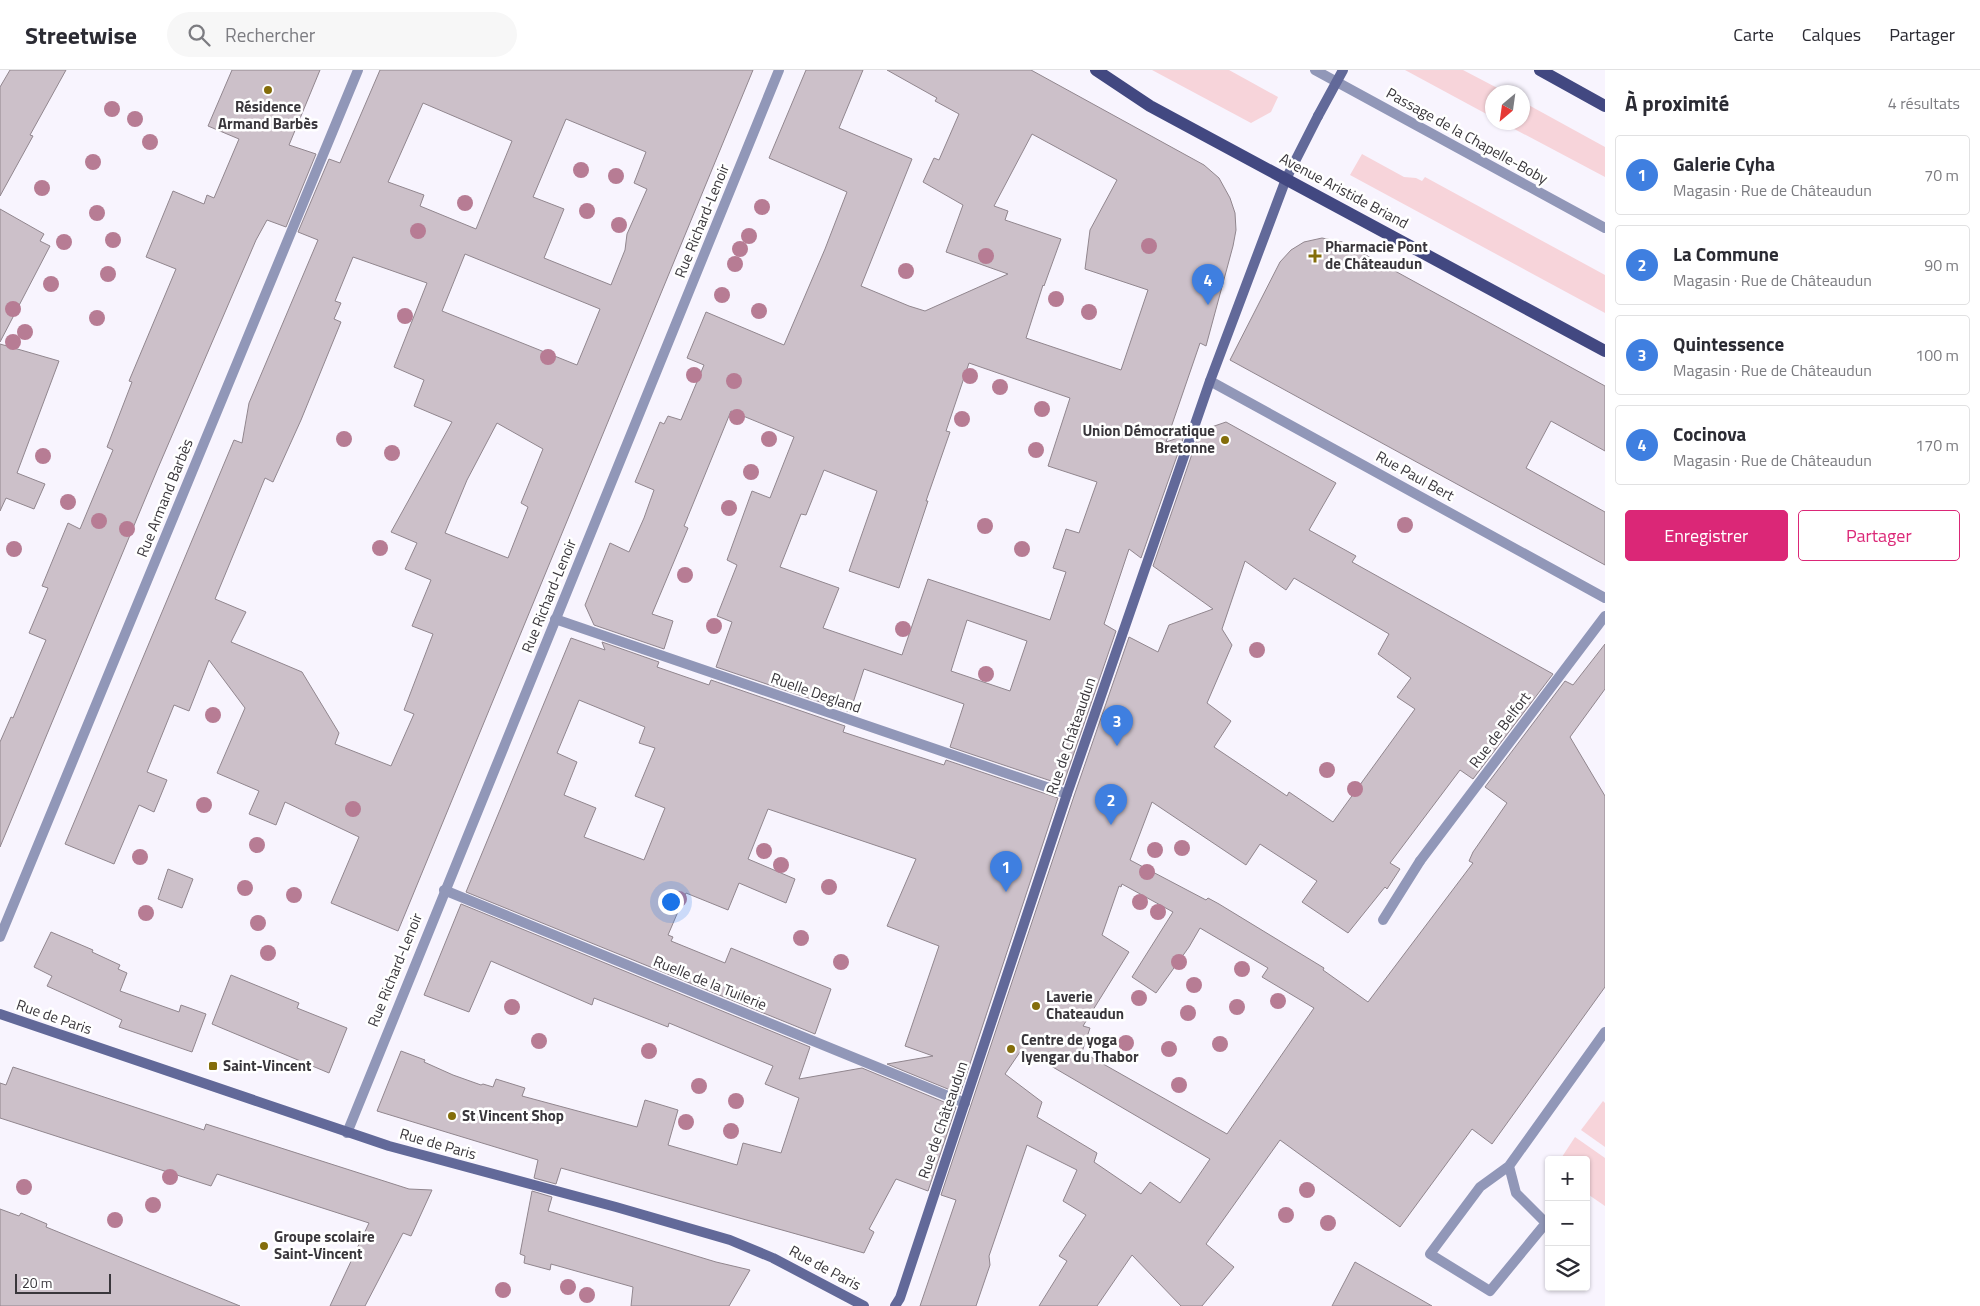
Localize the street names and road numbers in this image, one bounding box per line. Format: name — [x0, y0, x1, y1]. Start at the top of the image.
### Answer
street label: Passage de la Chapelle-Boby — [1382, 81, 1552, 190]
street label: Avenue Aristide Briand — [1276, 147, 1413, 234]
street label: Rue Richard-Lenoir — [668, 160, 735, 281]
street label: Rue Armand Barbès — [130, 435, 199, 560]
street label: Rue Paul Bert — [1372, 445, 1459, 507]
street label: Rue Richard-Lenoir — [515, 535, 582, 656]
street label: Ruelle Degland — [768, 666, 865, 719]
street label: Rue de Châteaudun — [1040, 674, 1101, 798]
street label: Rue de Belfort — [1463, 686, 1536, 773]
street label: Rue Richard-Lenoir — [361, 909, 428, 1030]
street label: Ruelle de la Tuilerie — [650, 949, 770, 1016]
street label: Rue de Paris — [13, 993, 95, 1040]
street label: Rue de Châteaudun — [912, 1058, 973, 1182]
street label: Rue de Paris — [397, 1122, 479, 1165]
street label: Rue de Paris — [785, 1239, 865, 1296]

